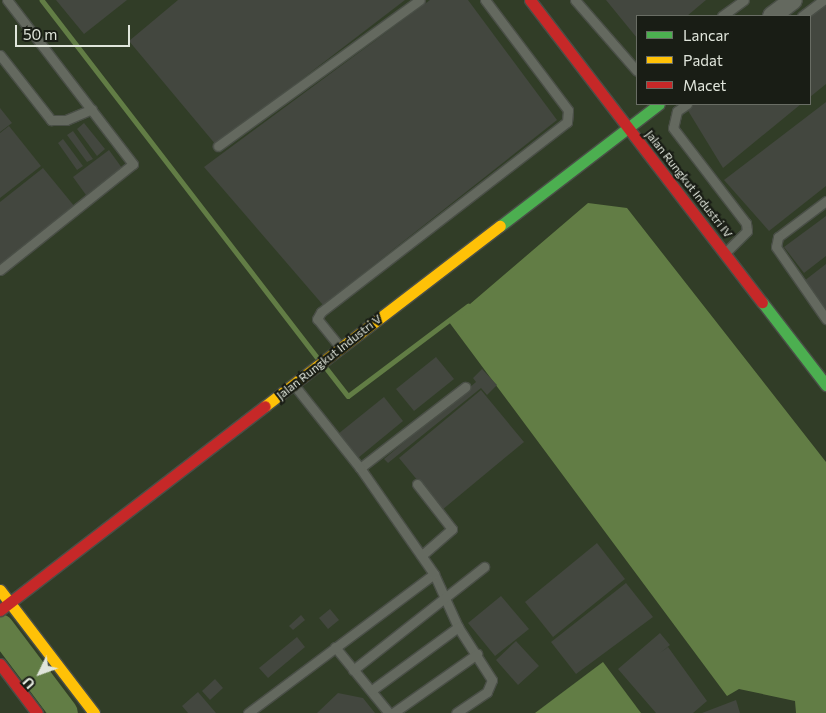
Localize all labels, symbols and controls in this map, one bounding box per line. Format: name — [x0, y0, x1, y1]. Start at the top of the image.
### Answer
scale bar — [18, 15, 132, 47]
legend — [636, 15, 811, 105]
text: 50 m — [23, 25, 57, 43]
text: Lancar — [683, 26, 729, 44]
text: Padat — [683, 51, 723, 69]
text: Macet — [683, 76, 726, 94]
street label: Jalan Rungkut Industri IV — [642, 127, 736, 241]
street label: Jalan Rungkut Industri V — [274, 312, 384, 402]
north arrow — [15, 648, 65, 698]
text: U — [19, 674, 38, 693]

